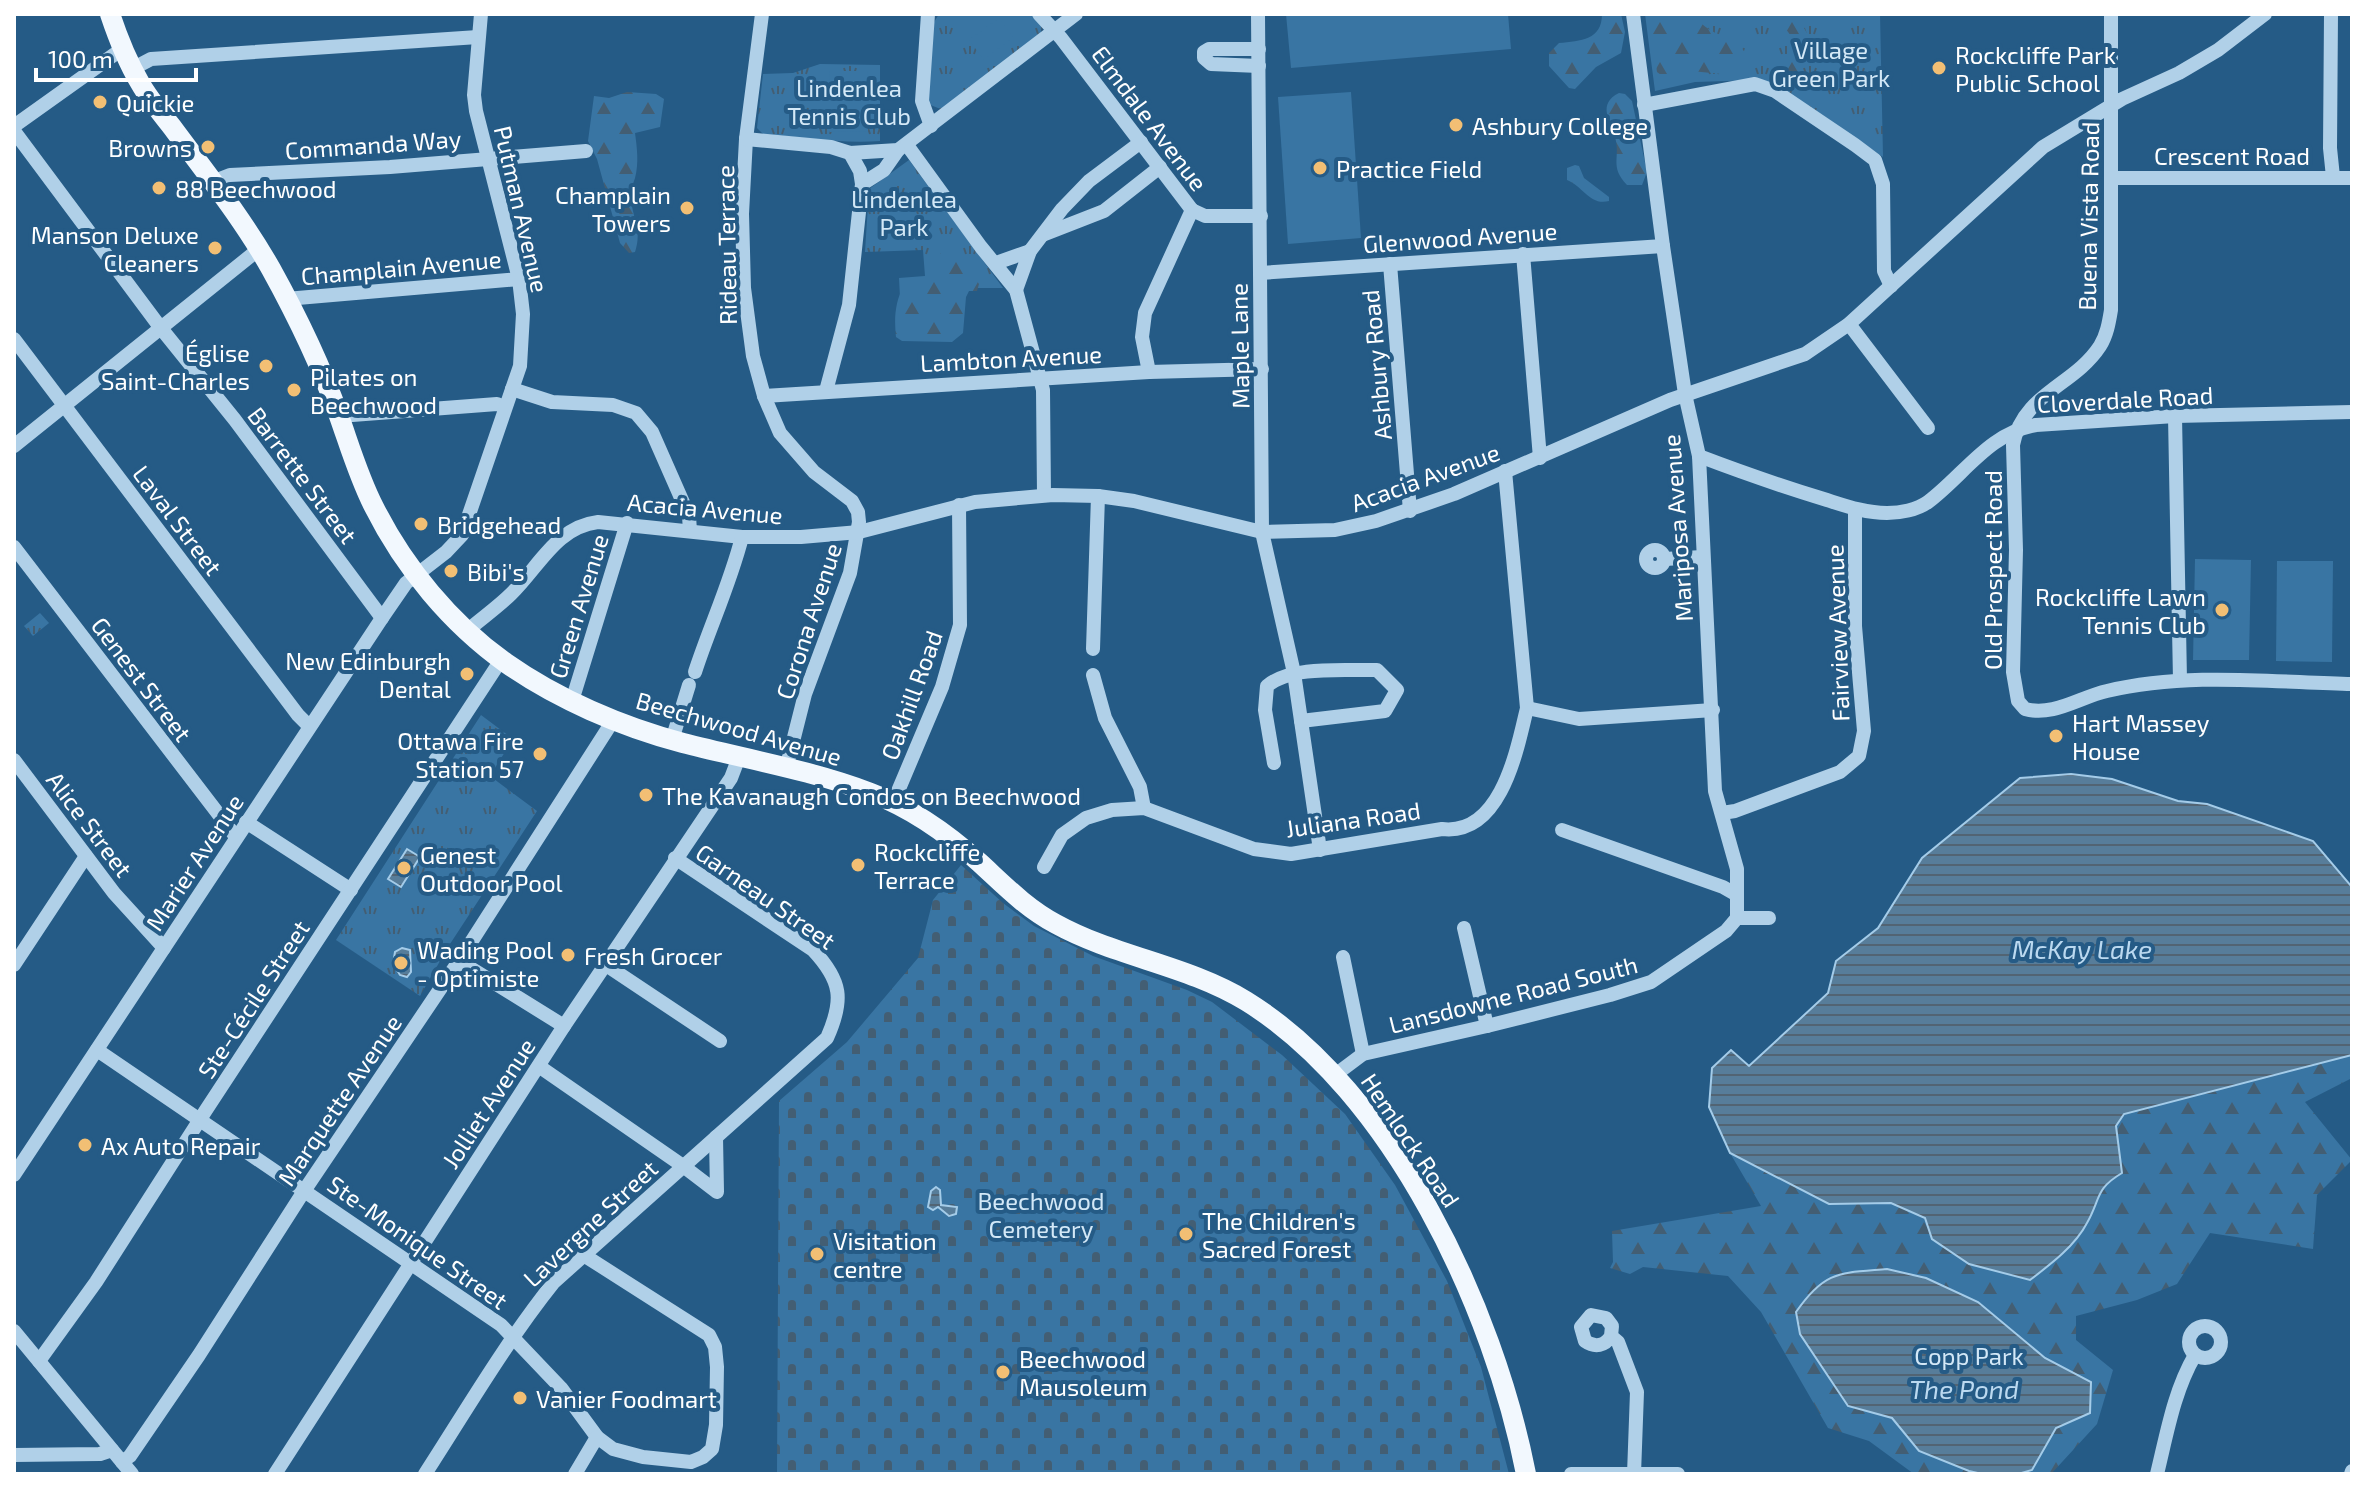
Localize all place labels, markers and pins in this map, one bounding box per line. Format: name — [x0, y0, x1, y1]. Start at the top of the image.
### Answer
place label: Rockcliffe Park Public School — [1955, 40, 2116, 97]
marker: Rockcliffe Park Public School — [1930, 59, 1948, 77]
place label: Quickie — [116, 88, 194, 117]
marker: Quickie — [91, 93, 109, 111]
place label: Ashbury College — [1472, 111, 1648, 140]
marker: Ashbury College — [1447, 116, 1465, 134]
place label: Browns — [108, 133, 192, 162]
marker: Browns — [199, 138, 217, 156]
place label: Practice Field — [1336, 154, 1482, 183]
marker: Practice Field — [1311, 159, 1329, 177]
place label: 88 Beechwood — [175, 174, 337, 203]
marker: 88 Beechwood — [150, 179, 168, 197]
place label: Champlain Towers — [555, 180, 671, 237]
marker: Champlain Towers — [678, 199, 696, 217]
place label: Manson Deluxe Cleaners — [31, 220, 199, 277]
marker: Manson Deluxe Cleaners — [206, 239, 224, 257]
place label: Église Saint-Charles — [101, 338, 250, 395]
marker: Église Saint-Charles — [257, 357, 275, 375]
place label: Pilates on Beechwood — [310, 362, 437, 419]
marker: Pilates on Beechwood — [285, 381, 303, 399]
place label: Bridgehead — [437, 510, 561, 539]
marker: Bridgehead — [412, 515, 430, 533]
place label: Bibi's — [467, 557, 525, 586]
marker: Bibi's — [442, 562, 460, 580]
place label: Rockcliffe Lawn Tennis Club — [2035, 582, 2206, 639]
marker: Rockcliffe Lawn Tennis Club — [2213, 601, 2231, 619]
place label: New Edinburgh Dental — [285, 646, 451, 703]
marker: New Edinburgh Dental — [458, 665, 476, 683]
place label: Hart Massey House — [2072, 708, 2210, 765]
place label: Ottawa Fire Station 57 — [397, 726, 524, 783]
marker: Hart Massey House — [2047, 727, 2065, 745]
marker: Ottawa Fire Station 57 — [531, 745, 549, 763]
place label: The Kavanaugh Condos on Beechwood — [662, 781, 1081, 810]
marker: The Kavanaugh Condos on Beechwood — [637, 786, 655, 804]
place label: Rockcliffe Terrace — [874, 837, 981, 894]
place label: Genest Outdoor Pool — [420, 840, 563, 897]
marker: Rockcliffe Terrace — [849, 856, 867, 874]
marker: Genest Outdoor Pool — [395, 859, 413, 877]
place label: Wading Pool - Optimiste — [417, 935, 553, 992]
place label: Fresh Grocer — [584, 941, 723, 970]
marker: Fresh Grocer — [559, 946, 577, 964]
marker: Wading Pool - Optimiste — [392, 954, 410, 972]
place label: Ax Auto Repair — [101, 1131, 261, 1160]
marker: Ax Auto Repair — [76, 1136, 94, 1154]
place label: The Children's Sacred Forest — [1202, 1206, 1356, 1263]
marker: The Children's Sacred Forest — [1177, 1225, 1195, 1243]
place label: Visitation centre — [833, 1226, 937, 1283]
marker: Visitation centre — [808, 1245, 826, 1263]
place label: Beechwood Mausoleum — [1019, 1344, 1147, 1401]
marker: Beechwood Mausoleum — [994, 1363, 1012, 1381]
place label: Vanier Foodmart — [536, 1384, 717, 1413]
marker: Vanier Foodmart — [511, 1389, 529, 1407]

